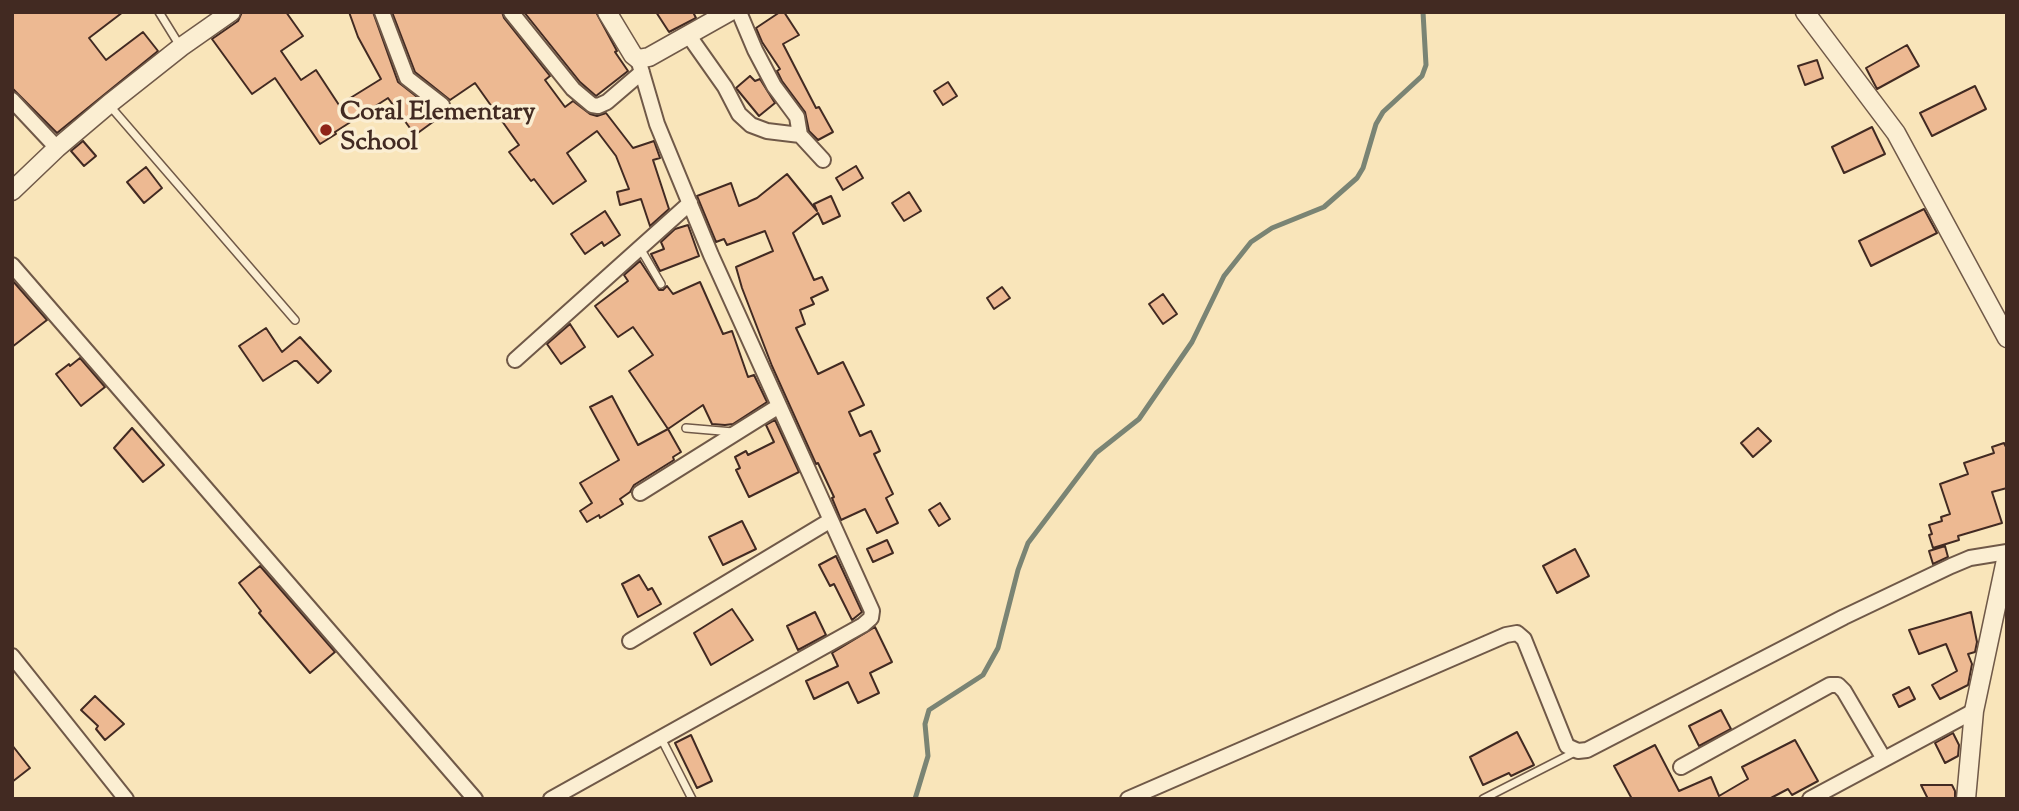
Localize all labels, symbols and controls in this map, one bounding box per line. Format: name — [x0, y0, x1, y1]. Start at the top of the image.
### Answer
place label: Coral Elementary School — [340, 99, 535, 160]
marker: Coral Elementary School — [318, 122, 334, 138]

